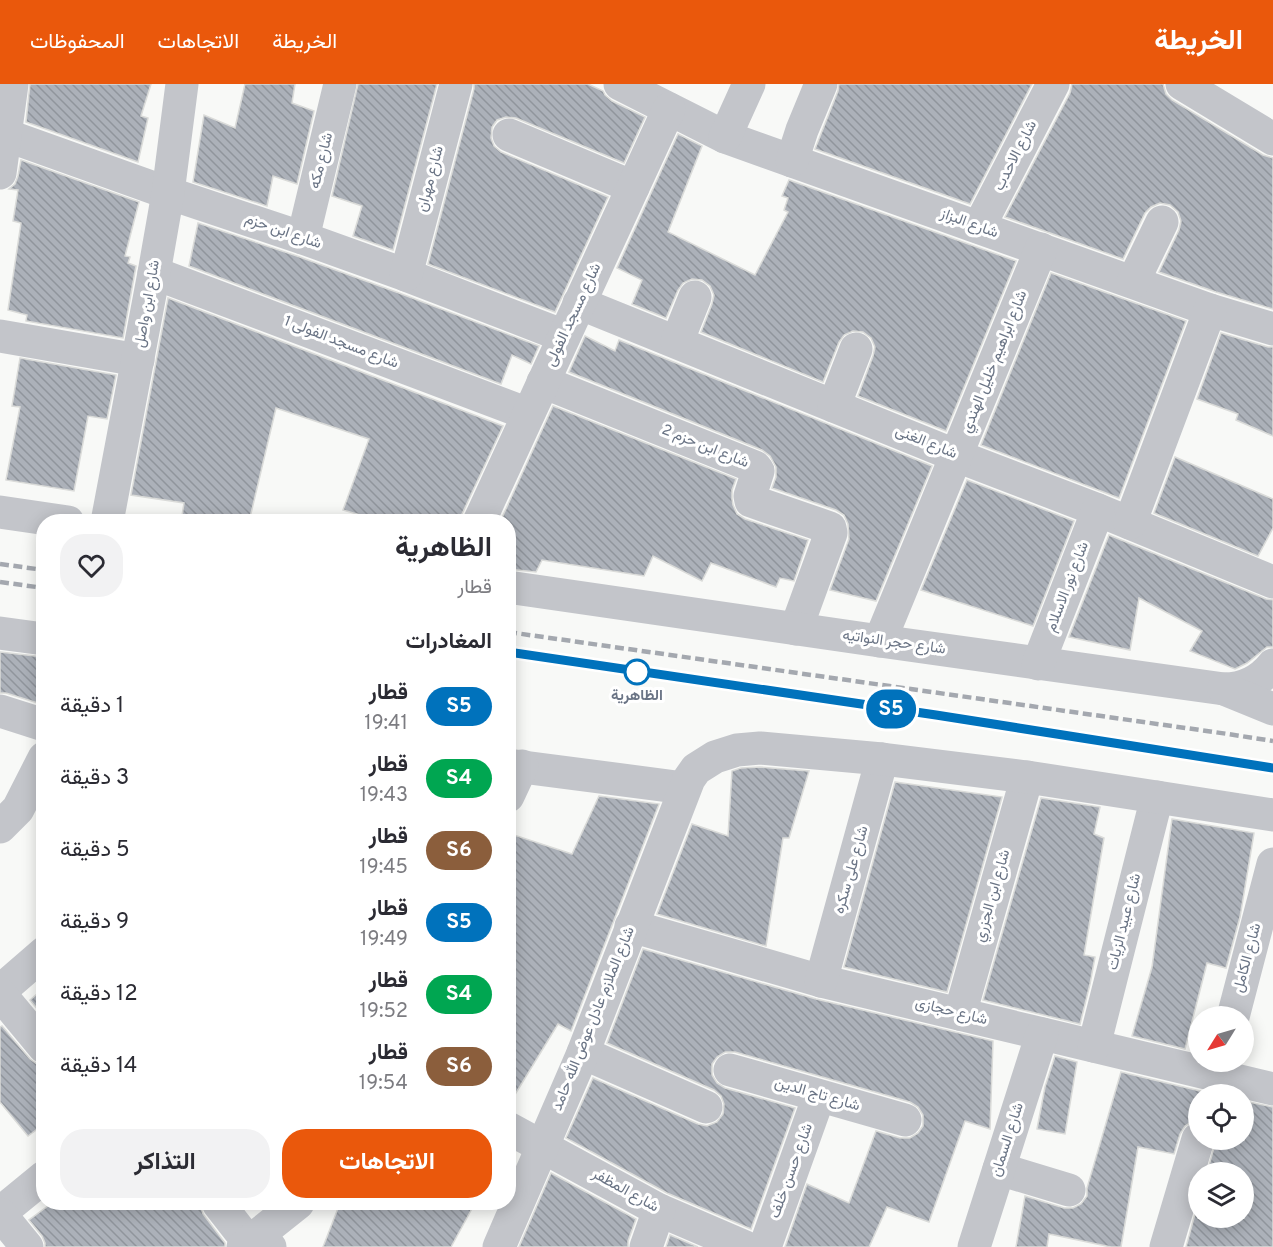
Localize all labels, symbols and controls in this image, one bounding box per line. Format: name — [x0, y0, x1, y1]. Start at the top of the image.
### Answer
text: الخريطة — [1154, 24, 1243, 60]
text: المحفوظات — [30, 29, 125, 56]
text: الاتجاهات — [158, 29, 239, 56]
text: الخريطة — [272, 29, 337, 56]
street label: شارع الاحدب — [990, 117, 1042, 195]
street label: شارع مكه — [306, 131, 338, 191]
street label: شارع مهران — [413, 144, 449, 214]
street label: شارع البزاز — [937, 204, 1001, 243]
street label: شارع ابن حزم — [242, 210, 324, 254]
street label: شارع ابن واصل — [131, 259, 165, 349]
street label: شارع مسجد الفولى — [542, 260, 606, 370]
street label: شارع ابراهيم خليل الهندي — [958, 288, 1034, 437]
street label: شارع مسجد الفولى 1 — [281, 312, 401, 374]
street label: شارع ابن حزم 2 — [659, 421, 751, 473]
street label: شارع الغنى — [892, 422, 960, 464]
text: الظاهرية — [395, 531, 492, 567]
button: heart — [60, 534, 123, 597]
street label: شارع نور الاسلام — [1042, 539, 1094, 635]
text: قطار — [457, 575, 492, 601]
street label: شارع حجر النواتيه — [841, 626, 947, 660]
text: المغادرات — [406, 629, 492, 656]
marker: الظاهرية — [624, 659, 650, 685]
text: قطار — [369, 680, 408, 707]
place label: الظاهرية — [611, 687, 663, 706]
line badge: S5 — [864, 690, 918, 728]
text: 1 دقيقة — [60, 693, 124, 720]
text: S5 — [446, 693, 472, 720]
text: S5 — [878, 696, 904, 723]
text: 19:41 — [364, 711, 408, 737]
text: قطار — [369, 752, 408, 779]
text: 3 دقيقة — [60, 765, 129, 792]
text: S4 — [446, 765, 472, 792]
text: 19:43 — [360, 783, 408, 809]
text: قطار — [369, 824, 408, 851]
street label: شارع على سكره — [830, 824, 874, 916]
text: 5 دقيقة — [60, 837, 130, 864]
text: S6 — [446, 837, 472, 864]
street label: شارع ابن الجزري — [971, 847, 1017, 945]
text: 19:45 — [359, 855, 408, 881]
street label: شارع عبيد الزيات — [1104, 872, 1146, 972]
text: قطار — [369, 896, 408, 923]
text: 9 دقيقة — [60, 909, 129, 936]
text: S5 — [446, 909, 472, 936]
street label: شارع الكامل — [1230, 921, 1266, 995]
street label: شارع الملازم عادل عوض الله حامد — [547, 924, 640, 1114]
text: 19:49 — [360, 927, 408, 953]
text: قطار — [369, 968, 408, 995]
text: 12 دقيقة — [60, 981, 138, 1008]
text: S4 — [446, 981, 472, 1008]
street label: شارع حجازى — [913, 994, 989, 1030]
text: 19:52 — [360, 999, 408, 1025]
north arrow — [1188, 1006, 1254, 1072]
map controls — [1188, 1006, 1254, 1228]
text: قطار — [369, 1040, 408, 1067]
text: 14 دقيقة — [60, 1053, 138, 1080]
text: S6 — [446, 1053, 472, 1080]
text: 19:54 — [359, 1071, 408, 1097]
street label: شارع تاج الدين — [772, 1074, 862, 1116]
button: locate — [1188, 1084, 1254, 1150]
street label: شارع السمان — [987, 1100, 1029, 1179]
street label: شارع حسن خلف — [766, 1121, 818, 1221]
button: التذاكر — [60, 1129, 270, 1198]
button: الاتجاهات — [282, 1129, 492, 1198]
button: layers — [1188, 1162, 1254, 1228]
street label: شارع المظفر — [587, 1164, 662, 1217]

